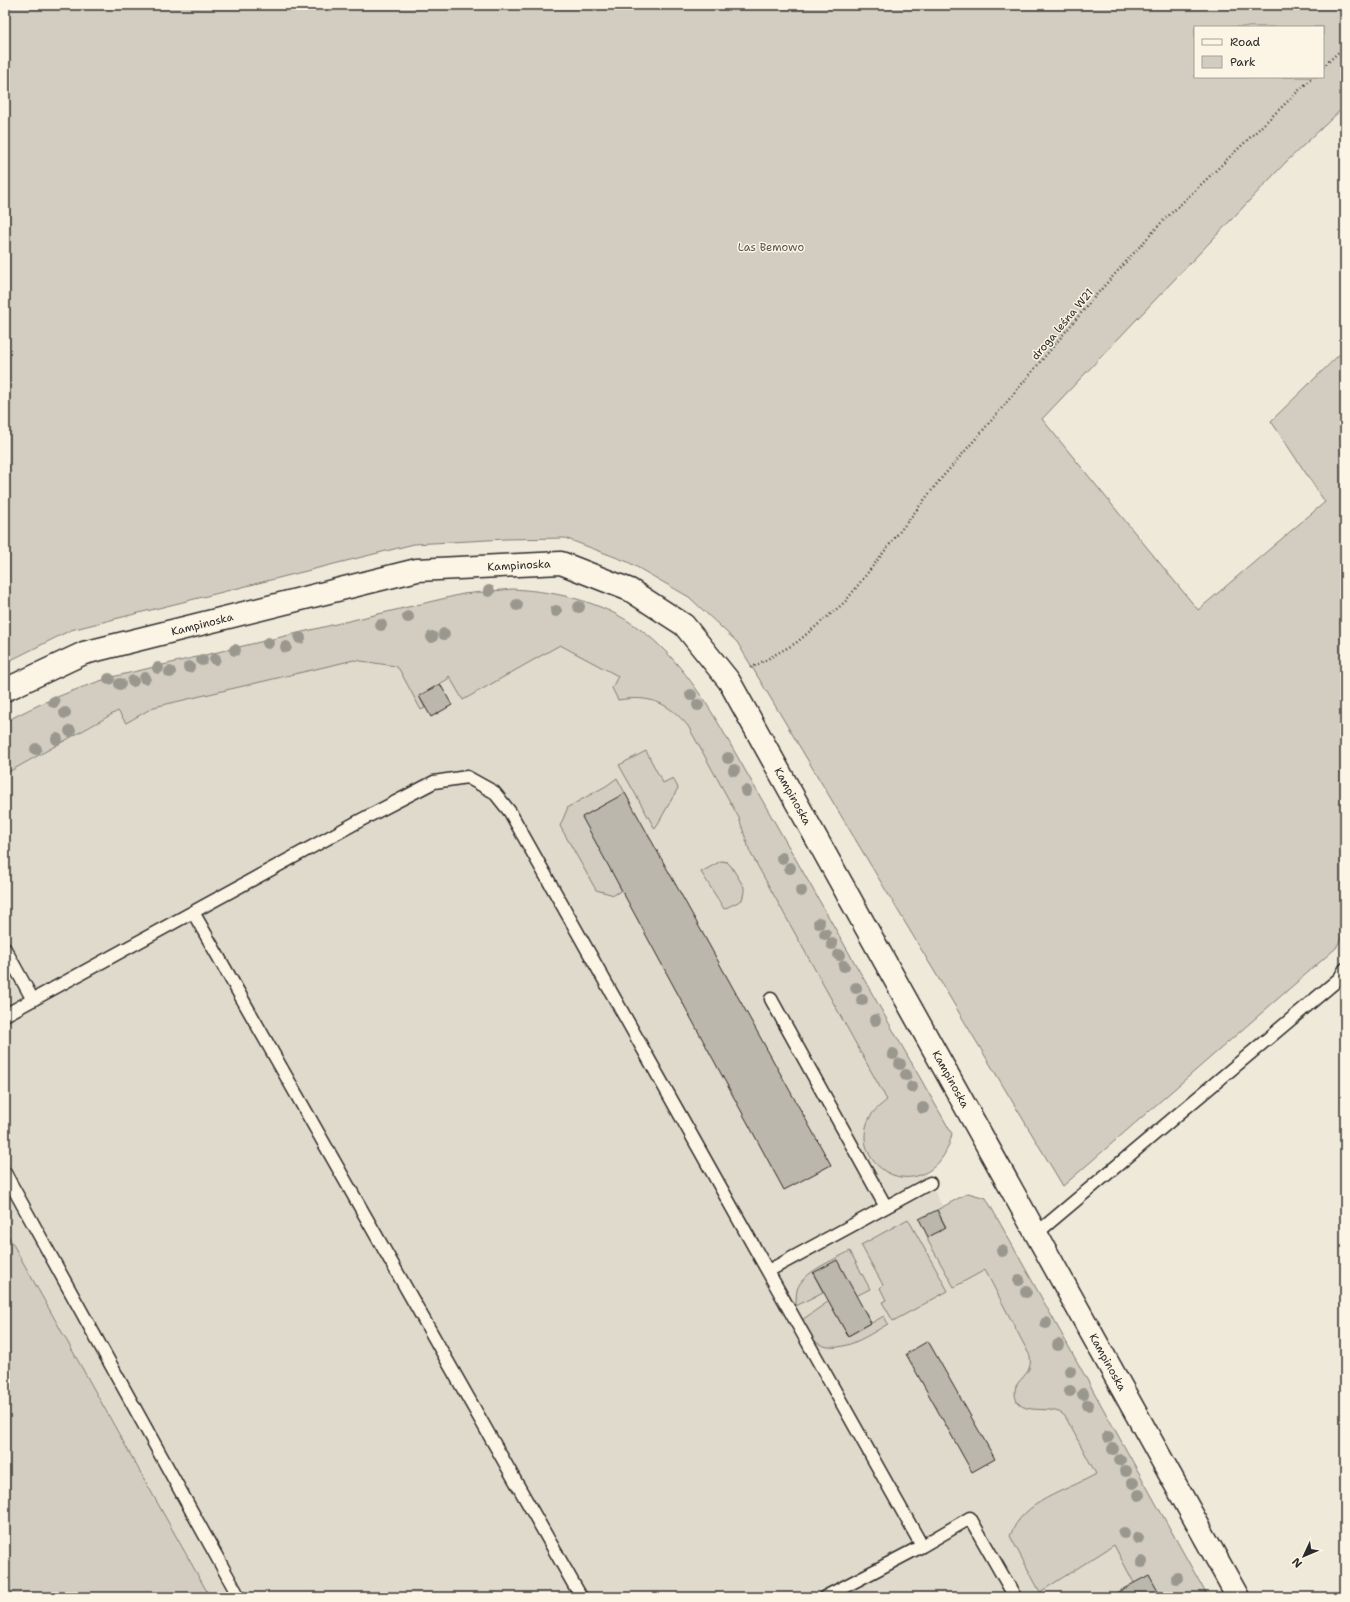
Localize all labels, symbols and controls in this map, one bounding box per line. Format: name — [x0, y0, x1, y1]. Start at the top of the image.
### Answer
legend — [1194, 26, 1324, 78]
text: Road — [1230, 34, 1261, 50]
text: Park — [1230, 54, 1256, 70]
park label: Las Bemowo — [738, 240, 805, 255]
street label: droga leśna W21 — [1028, 285, 1097, 363]
street label: Kampinoska — [487, 556, 551, 575]
street label: Kampinoska — [169, 609, 235, 639]
street label: Kampinoska — [771, 765, 815, 828]
street label: Kampinoska — [929, 1048, 973, 1111]
street label: Kampinoska — [1086, 1331, 1130, 1394]
north arrow — [1284, 1536, 1324, 1576]
text: N — [1289, 1554, 1306, 1571]

